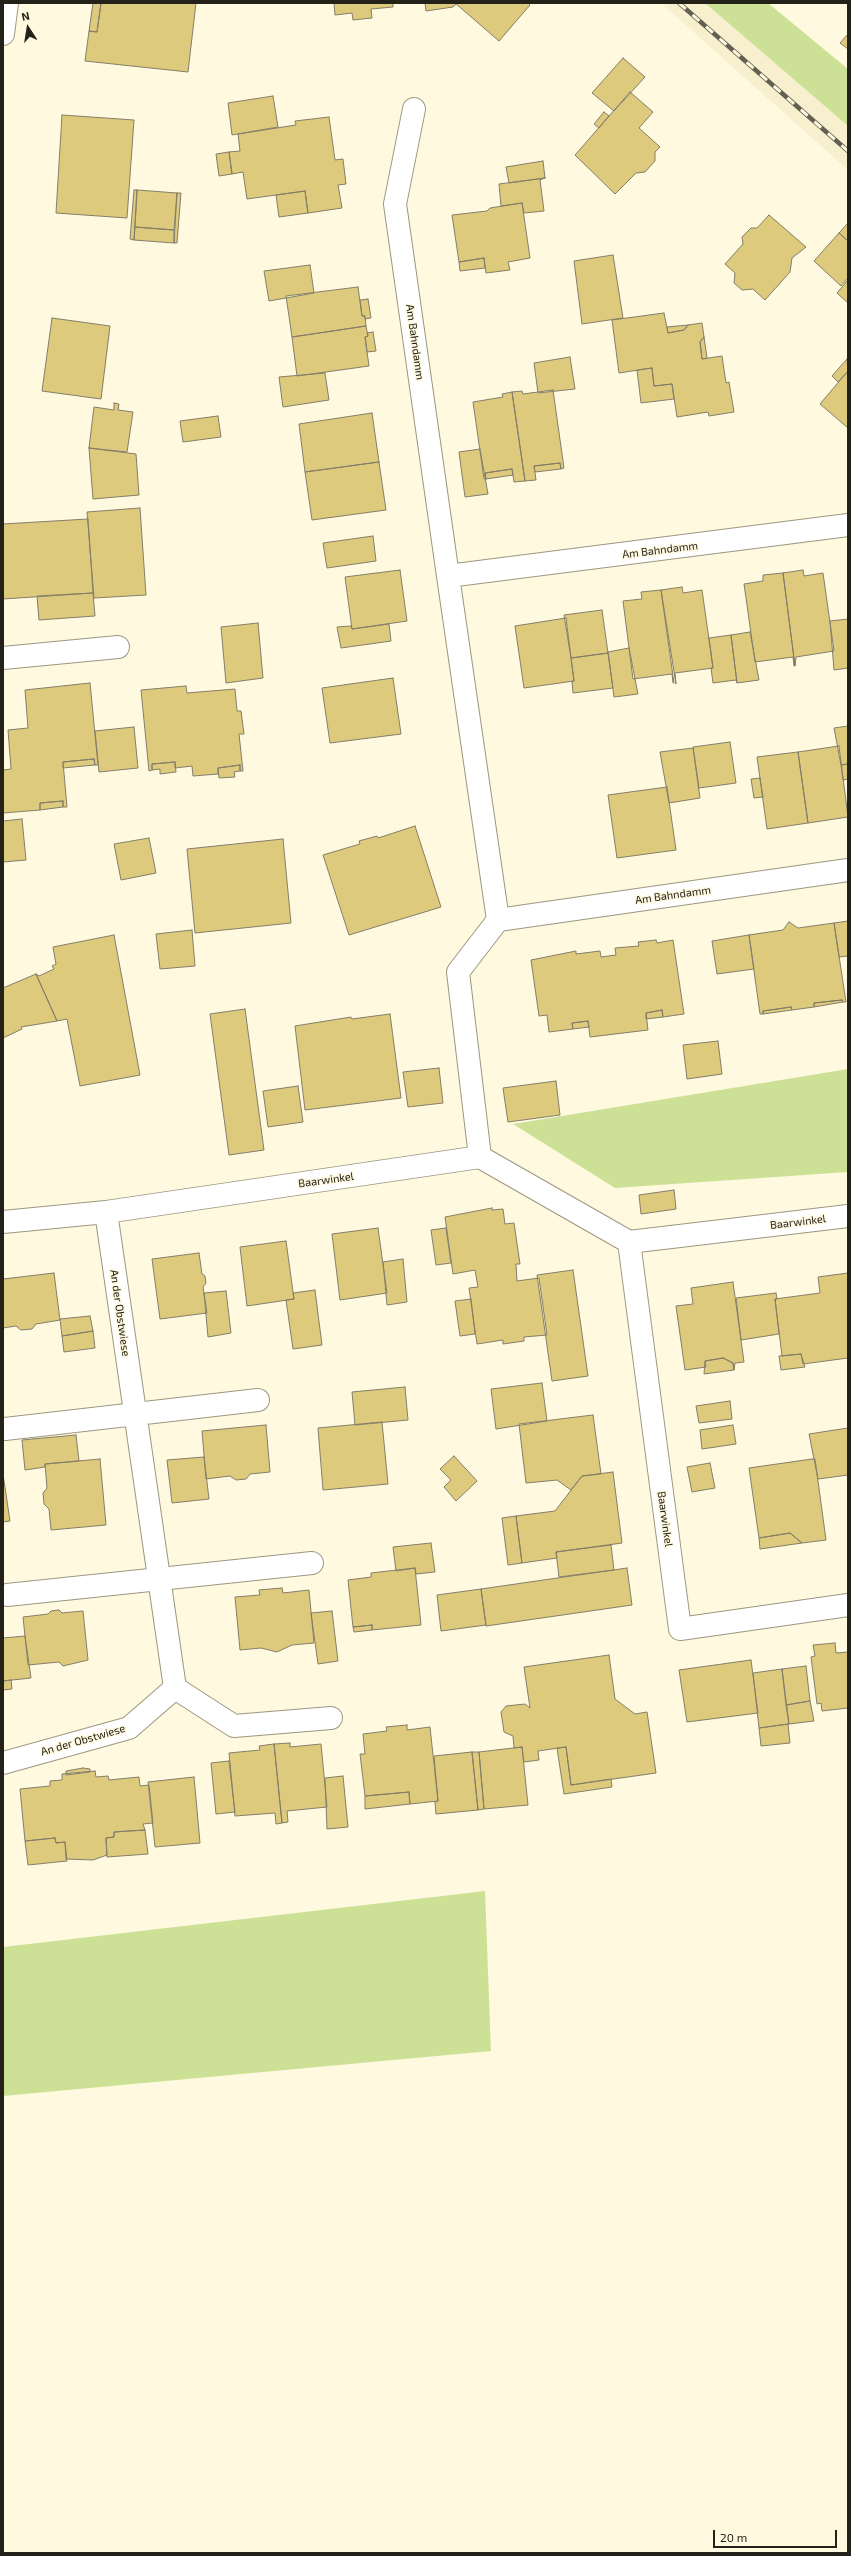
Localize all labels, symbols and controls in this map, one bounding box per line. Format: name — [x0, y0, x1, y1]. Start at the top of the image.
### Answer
north arrow — [8, 8, 48, 48]
text: N — [20, 9, 31, 23]
street label: Am Bahndamm — [403, 303, 427, 381]
street label: Am Bahndamm — [621, 539, 699, 561]
street label: Am Bahndamm — [634, 883, 712, 907]
street label: Baarwinkel — [297, 1170, 355, 1190]
street label: Baarwinkel — [769, 1212, 827, 1232]
street label: An der Obstwiese — [107, 1269, 133, 1357]
street label: Baarwinkel — [655, 1490, 675, 1548]
street label: An der Obstwiese — [39, 1722, 127, 1758]
scale bar — [715, 2522, 839, 2548]
text: 20 m — [720, 2530, 747, 2544]

